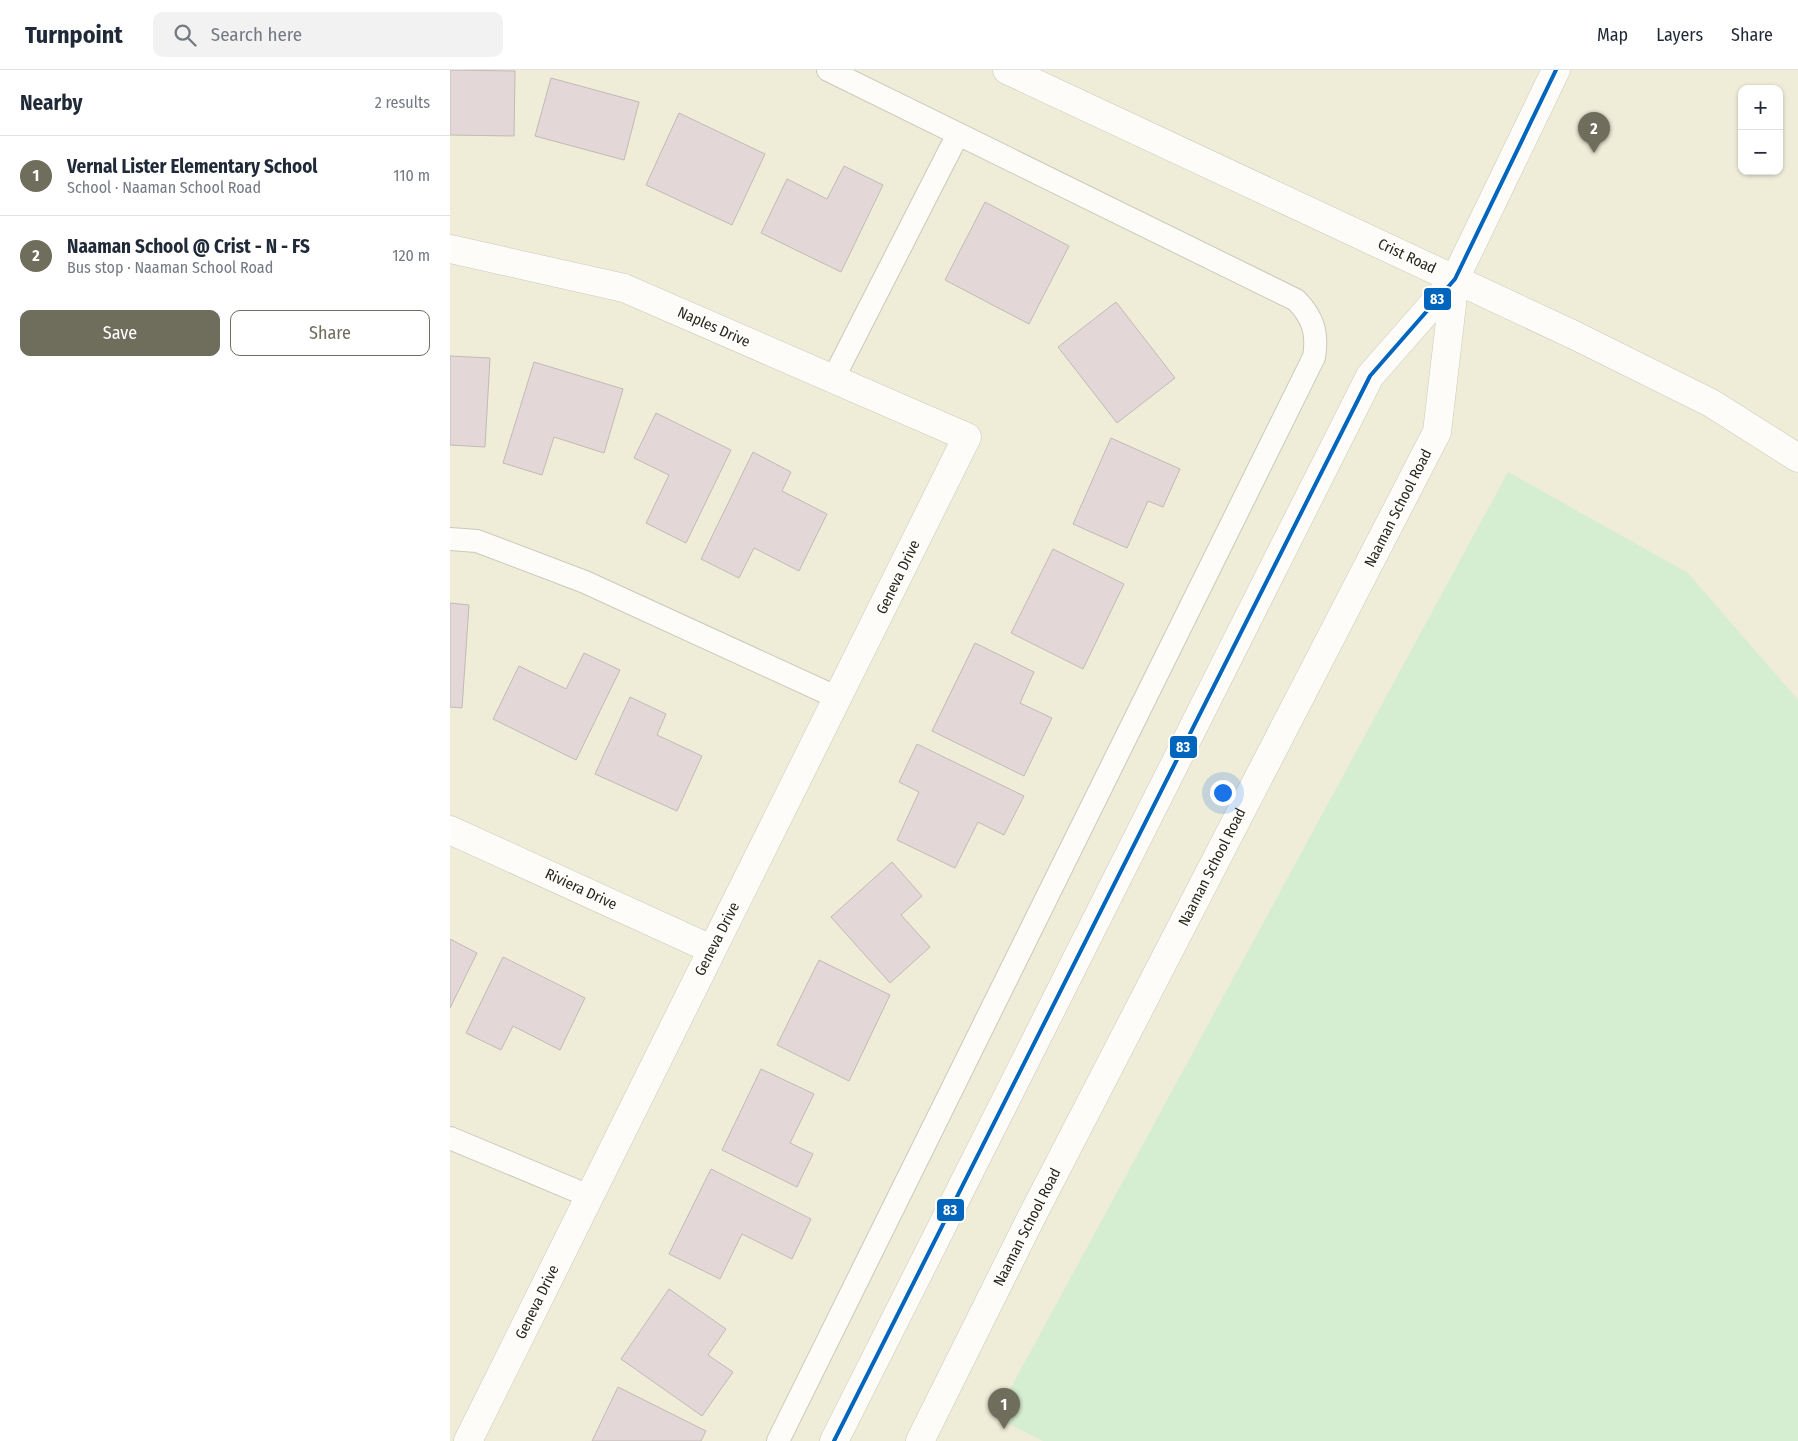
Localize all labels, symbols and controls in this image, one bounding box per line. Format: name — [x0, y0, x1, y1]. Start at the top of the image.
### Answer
search box — [153, 12, 503, 57]
text: Turnpoint — [25, 21, 123, 49]
icon: search — [171, 21, 199, 49]
text: Search here — [211, 23, 302, 46]
text: Map — [1597, 24, 1628, 46]
text: Layers — [1656, 24, 1703, 46]
text: Share — [1731, 24, 1773, 46]
map controls — [1738, 85, 1783, 175]
button: + — [1738, 85, 1783, 130]
text: Nearby — [20, 90, 82, 116]
text: 2 results — [375, 93, 430, 112]
pin: 2 — [1578, 112, 1610, 153]
button: − — [1738, 130, 1783, 175]
text: Vernal Lister Elementary School — [67, 155, 318, 178]
text: 1 — [33, 166, 39, 185]
text: 110 m — [393, 166, 430, 185]
text: School · Naaman School Road — [67, 178, 261, 197]
text: Naaman School @ Crist - N - FS — [67, 235, 310, 258]
street label: Crist Road — [1375, 235, 1439, 277]
text: 2 — [32, 246, 40, 265]
text: 120 m — [392, 246, 430, 265]
text: Bus stop · Naaman School Road — [67, 258, 273, 277]
line badge: 83 — [1423, 287, 1452, 311]
text: 83 — [1430, 291, 1444, 308]
street label: Naples Drive — [675, 303, 753, 351]
button: Save — [20, 310, 220, 356]
button: Share — [230, 310, 430, 356]
street label: Naaman School Road — [1360, 446, 1436, 570]
street label: Geneva Drive — [872, 537, 924, 617]
line badge: 83 — [1169, 735, 1198, 759]
text: 83 — [1176, 739, 1190, 756]
your location — [1210, 780, 1236, 806]
street label: Naaman School Road — [1174, 805, 1250, 929]
street label: Riviera Drive — [542, 865, 620, 913]
street label: Geneva Drive — [691, 899, 743, 979]
street label: Naaman School Road — [989, 1165, 1065, 1289]
line badge: 83 — [936, 1198, 965, 1222]
text: 83 — [943, 1202, 957, 1219]
street label: Geneva Drive — [511, 1262, 563, 1342]
pin: 1 — [988, 1388, 1020, 1429]

